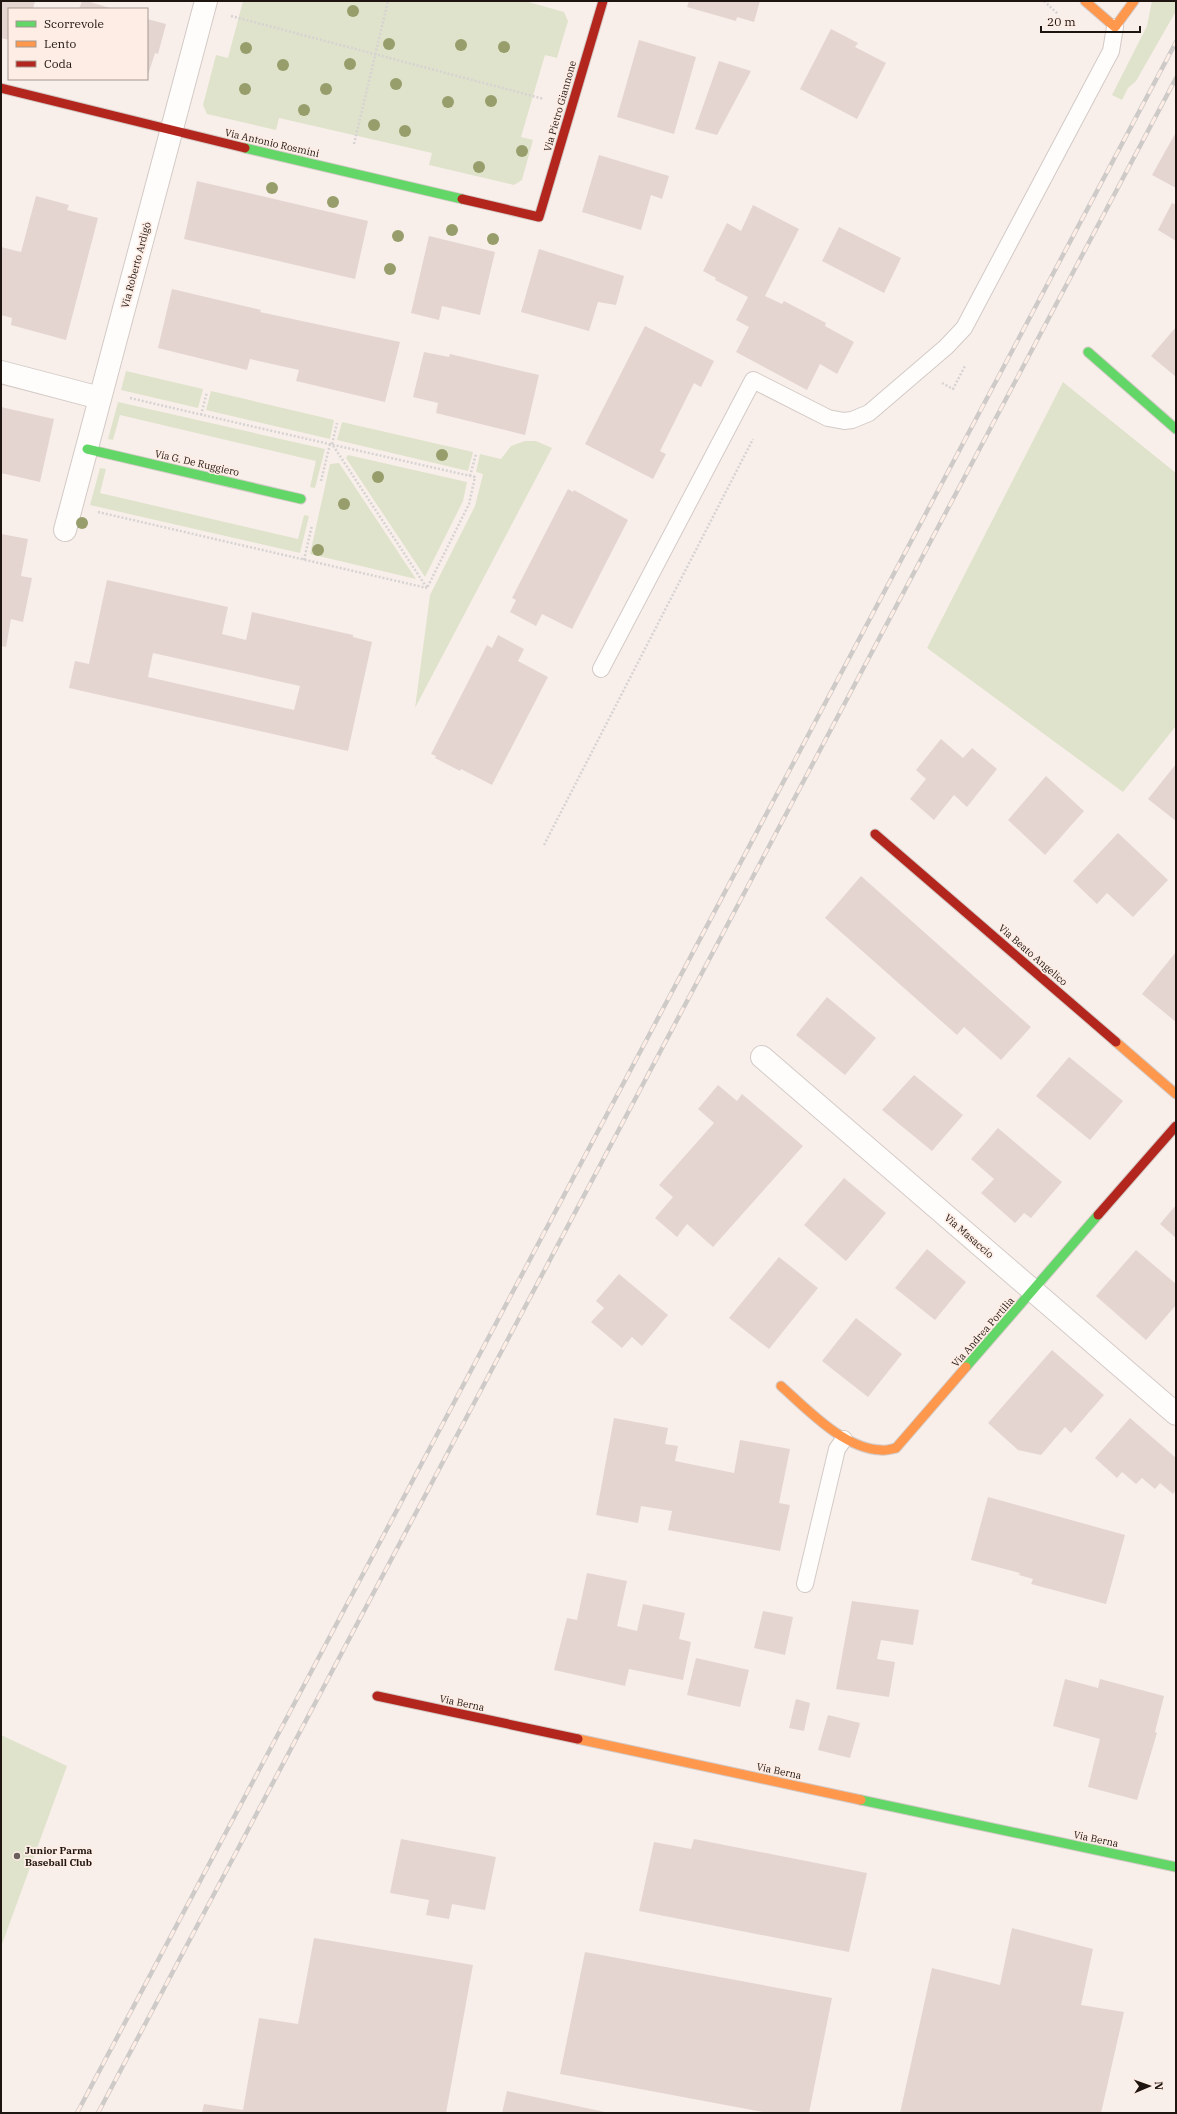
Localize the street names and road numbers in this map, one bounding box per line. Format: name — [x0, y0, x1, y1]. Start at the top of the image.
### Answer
street label: Via Pietro Giannone — [541, 59, 579, 153]
street label: Via Antonio Rosmini — [223, 126, 321, 160]
street label: Via Roberto Ardigò — [118, 220, 154, 309]
street label: Via G. De Ruggiero — [153, 447, 241, 479]
street label: Via Beato Angelico — [996, 921, 1070, 989]
street label: Via Masaccio — [942, 1211, 997, 1261]
street label: Via Andrea Portilia — [949, 1294, 1017, 1370]
street label: Via Berna — [438, 1692, 486, 1714]
street label: Via Berna — [755, 1760, 803, 1782]
street label: Via Berna — [1072, 1828, 1120, 1850]

